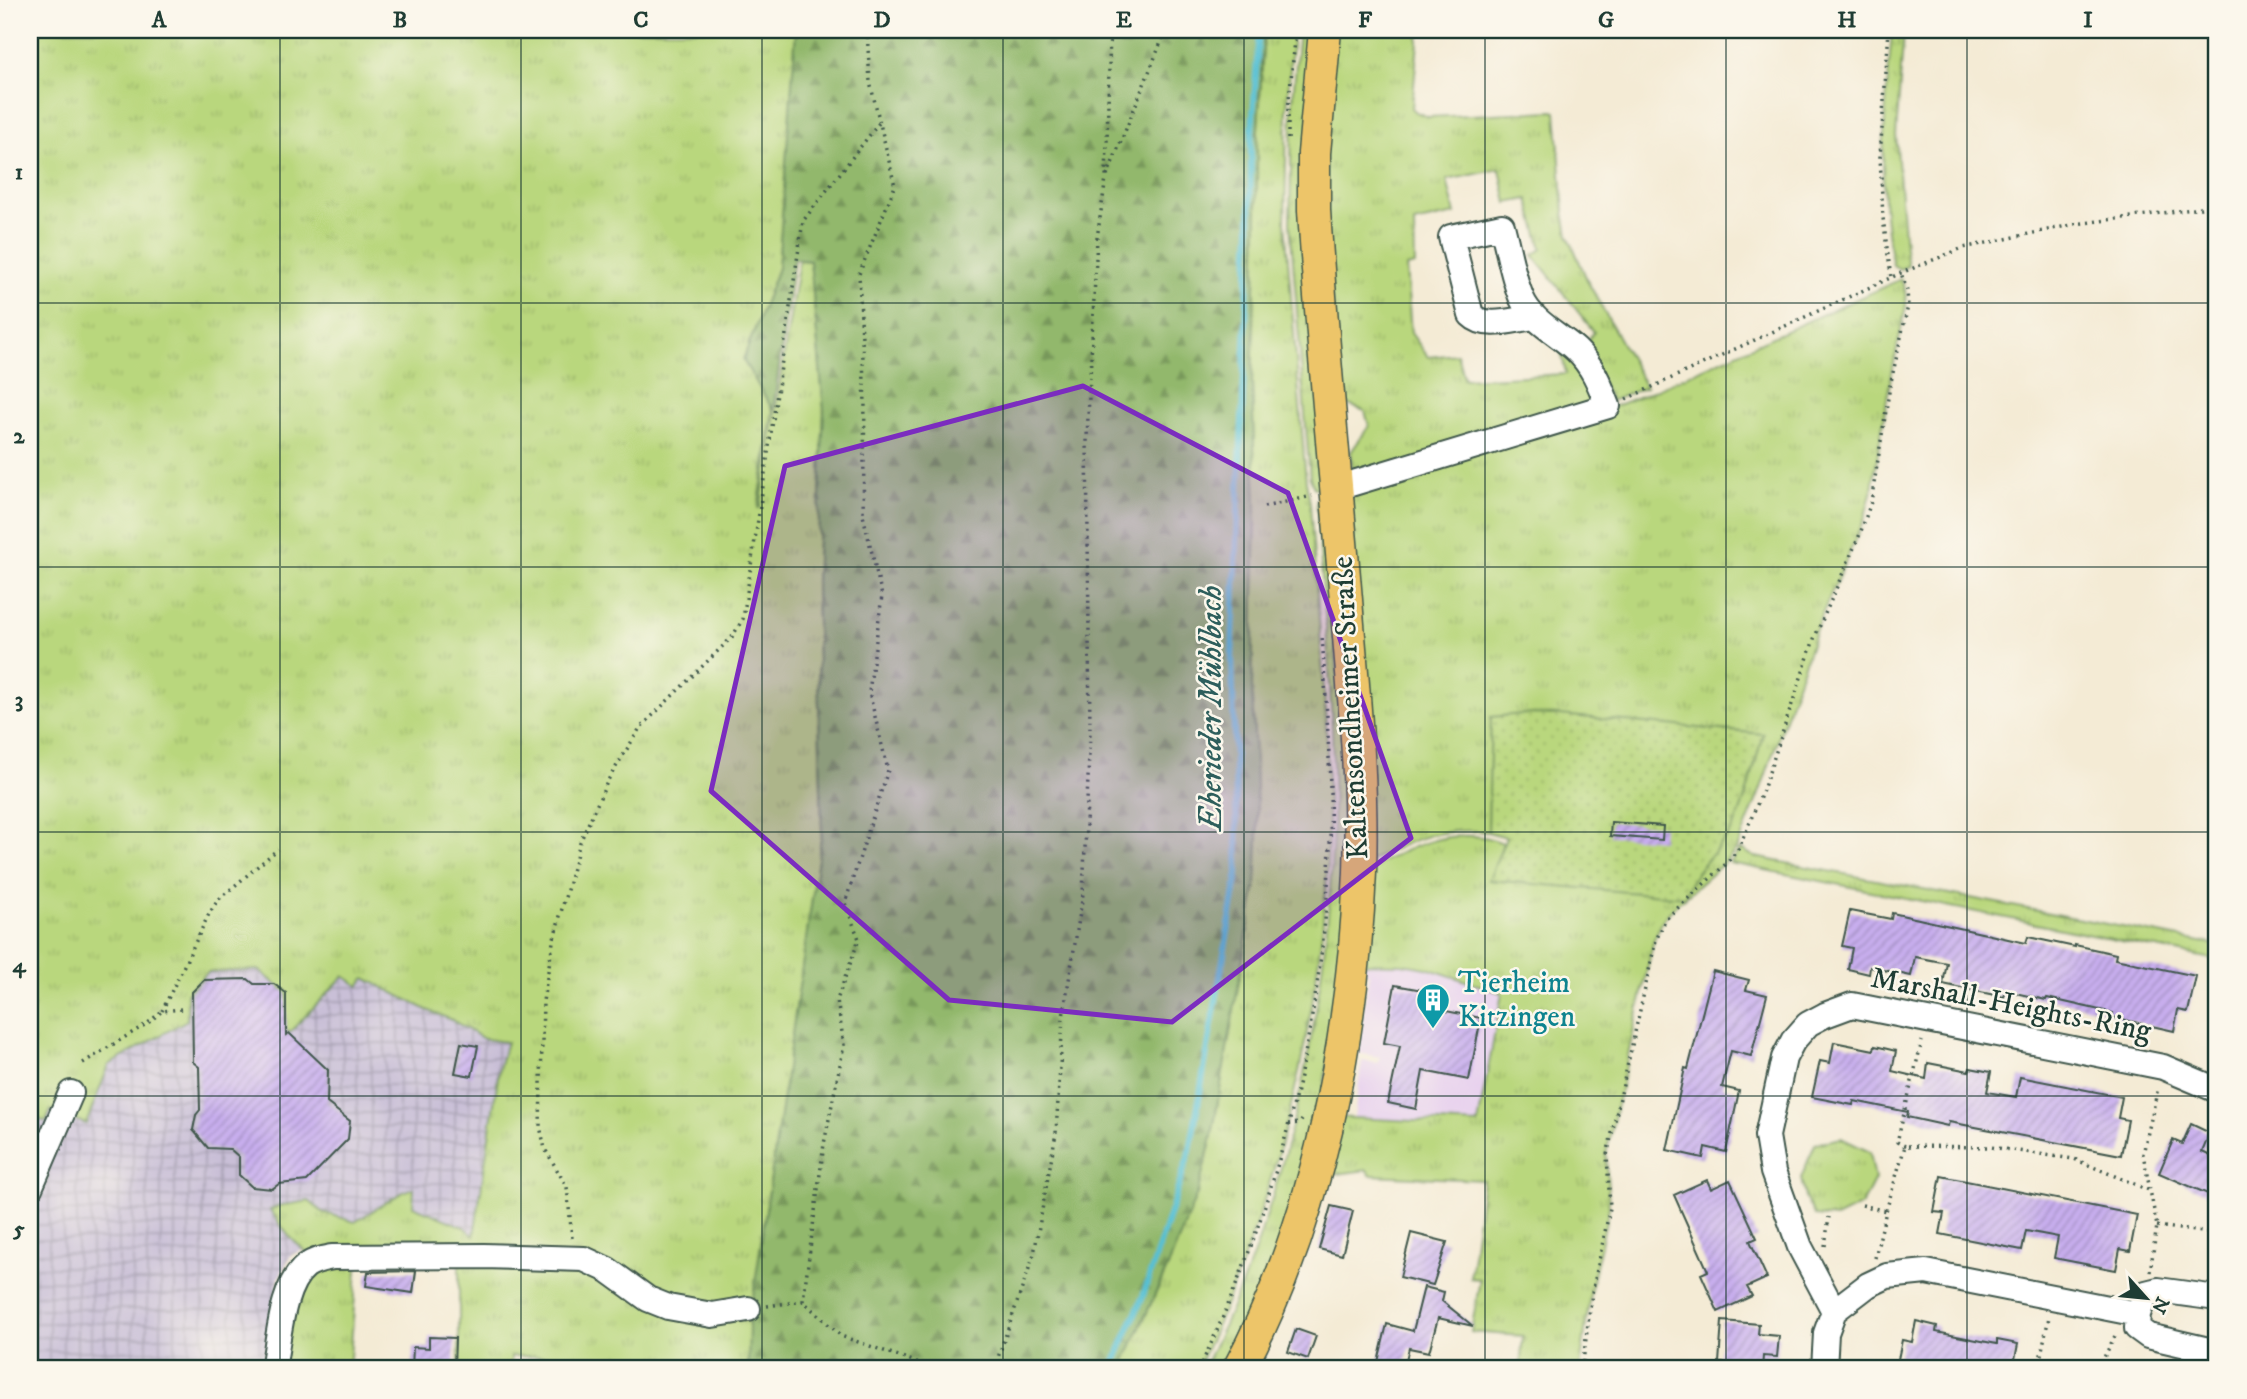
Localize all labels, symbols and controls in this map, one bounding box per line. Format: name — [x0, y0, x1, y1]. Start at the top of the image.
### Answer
text: A — [151, 6, 168, 35]
text: B — [393, 6, 407, 35]
text: C — [633, 6, 649, 35]
text: D — [873, 6, 891, 35]
text: E — [1116, 6, 1132, 35]
text: F — [1358, 6, 1373, 35]
text: G — [1598, 6, 1614, 35]
text: H — [1837, 6, 1857, 35]
text: I — [2083, 6, 2093, 35]
text: 1 — [15, 158, 23, 187]
text: 2 — [13, 422, 25, 451]
street label: Kaltensondheimer Straße — [1325, 555, 1377, 861]
water label: Eherieder Mühlbach — [1192, 585, 1232, 833]
text: 3 — [15, 686, 23, 715]
text: 4 — [12, 951, 27, 980]
street label: Marshall-Heights-Ring — [1868, 960, 2155, 1050]
place label: Tierheim Kitzingen — [1458, 965, 1576, 1036]
building icon: Tierheim Kitzingen — [1414, 981, 1452, 1030]
text: 5 — [12, 1215, 25, 1244]
north arrow — [2110, 1262, 2180, 1332]
text: N — [2146, 1293, 2174, 1318]

